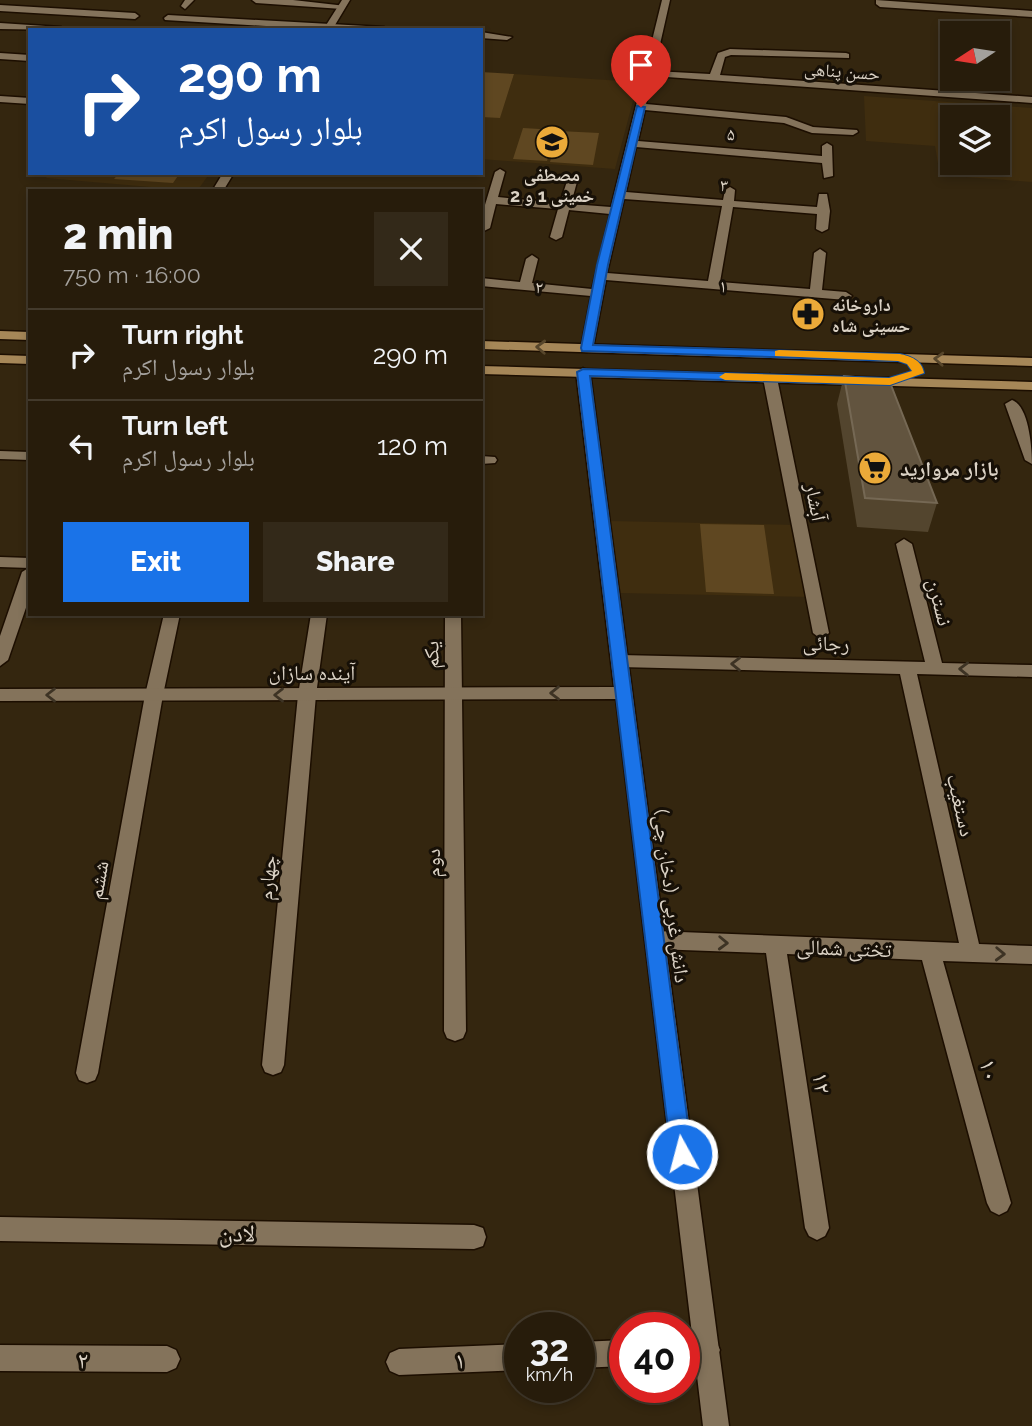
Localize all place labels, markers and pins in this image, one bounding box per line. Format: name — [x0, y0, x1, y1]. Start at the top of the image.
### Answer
pin — [611, 35, 671, 107]
school or university icon: مصطفی خمینی 1 و 2 — [533, 123, 571, 161]
place label: مصطفی خمینی 1 و 2 — [510, 164, 594, 207]
place label: داروخانه حسینی شاه — [832, 294, 910, 337]
pharmacy icon: داروخانه حسینی شاه — [789, 295, 827, 333]
supermarket icon: بازار مروارید — [856, 449, 894, 487]
place label: بازار مروارید — [900, 456, 999, 481]

